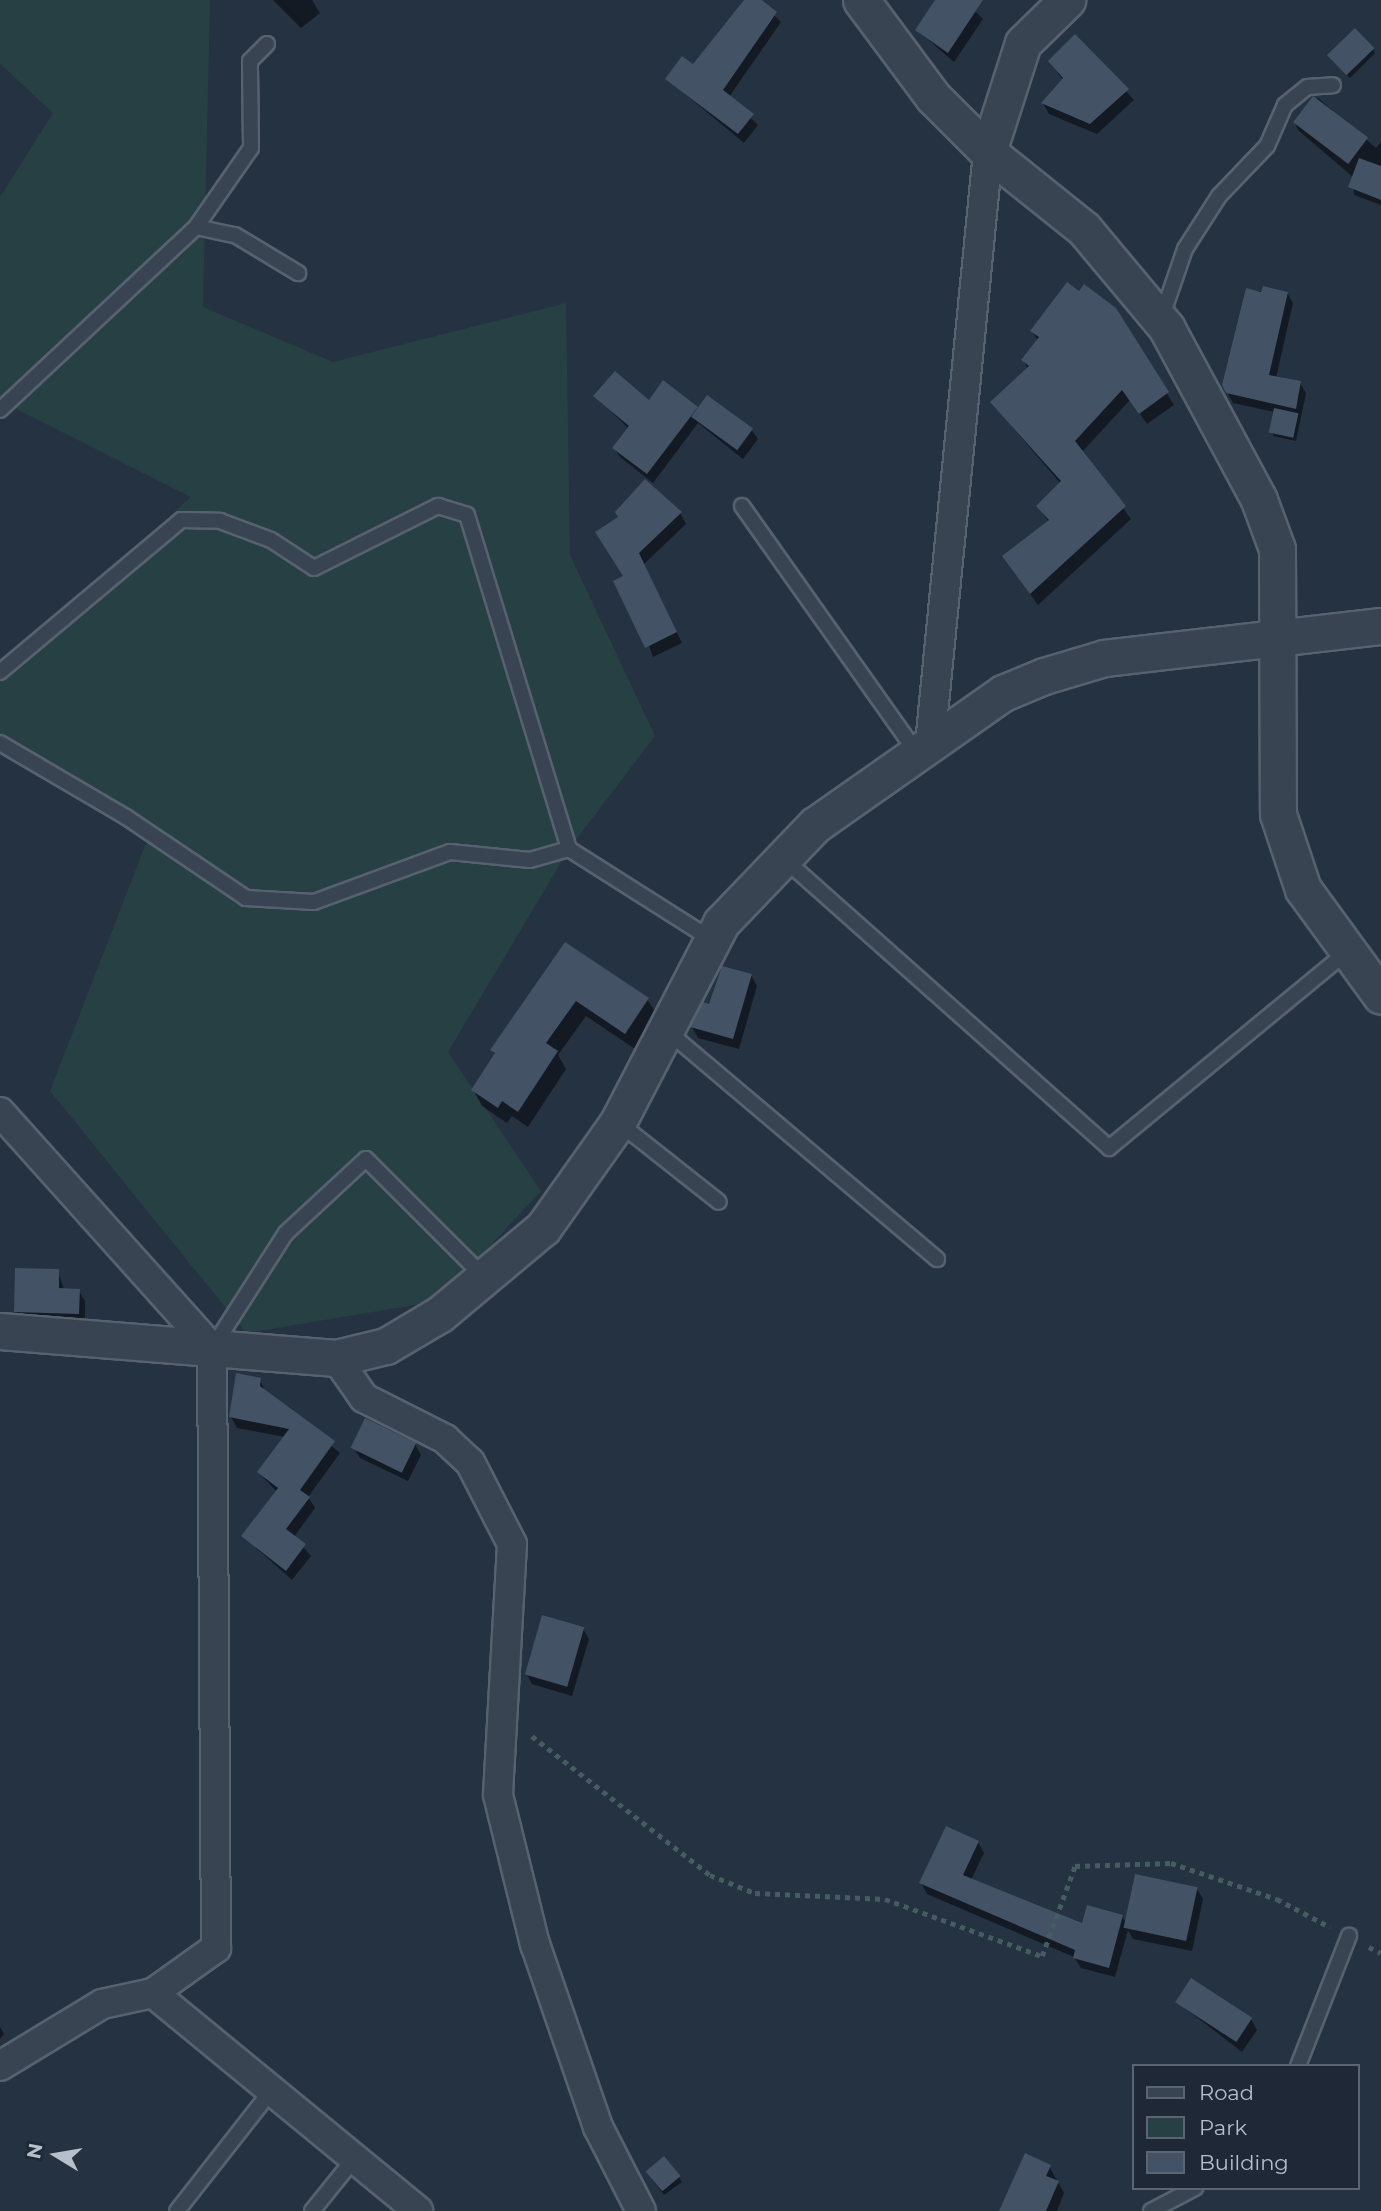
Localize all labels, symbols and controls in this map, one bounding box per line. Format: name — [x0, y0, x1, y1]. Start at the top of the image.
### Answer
legend — [1132, 2064, 1360, 2190]
text: Road — [1199, 2080, 1254, 2105]
text: Park — [1199, 2115, 1247, 2140]
north arrow — [21, 2120, 91, 2190]
text: N — [22, 2141, 48, 2161]
text: Building — [1199, 2150, 1289, 2175]

